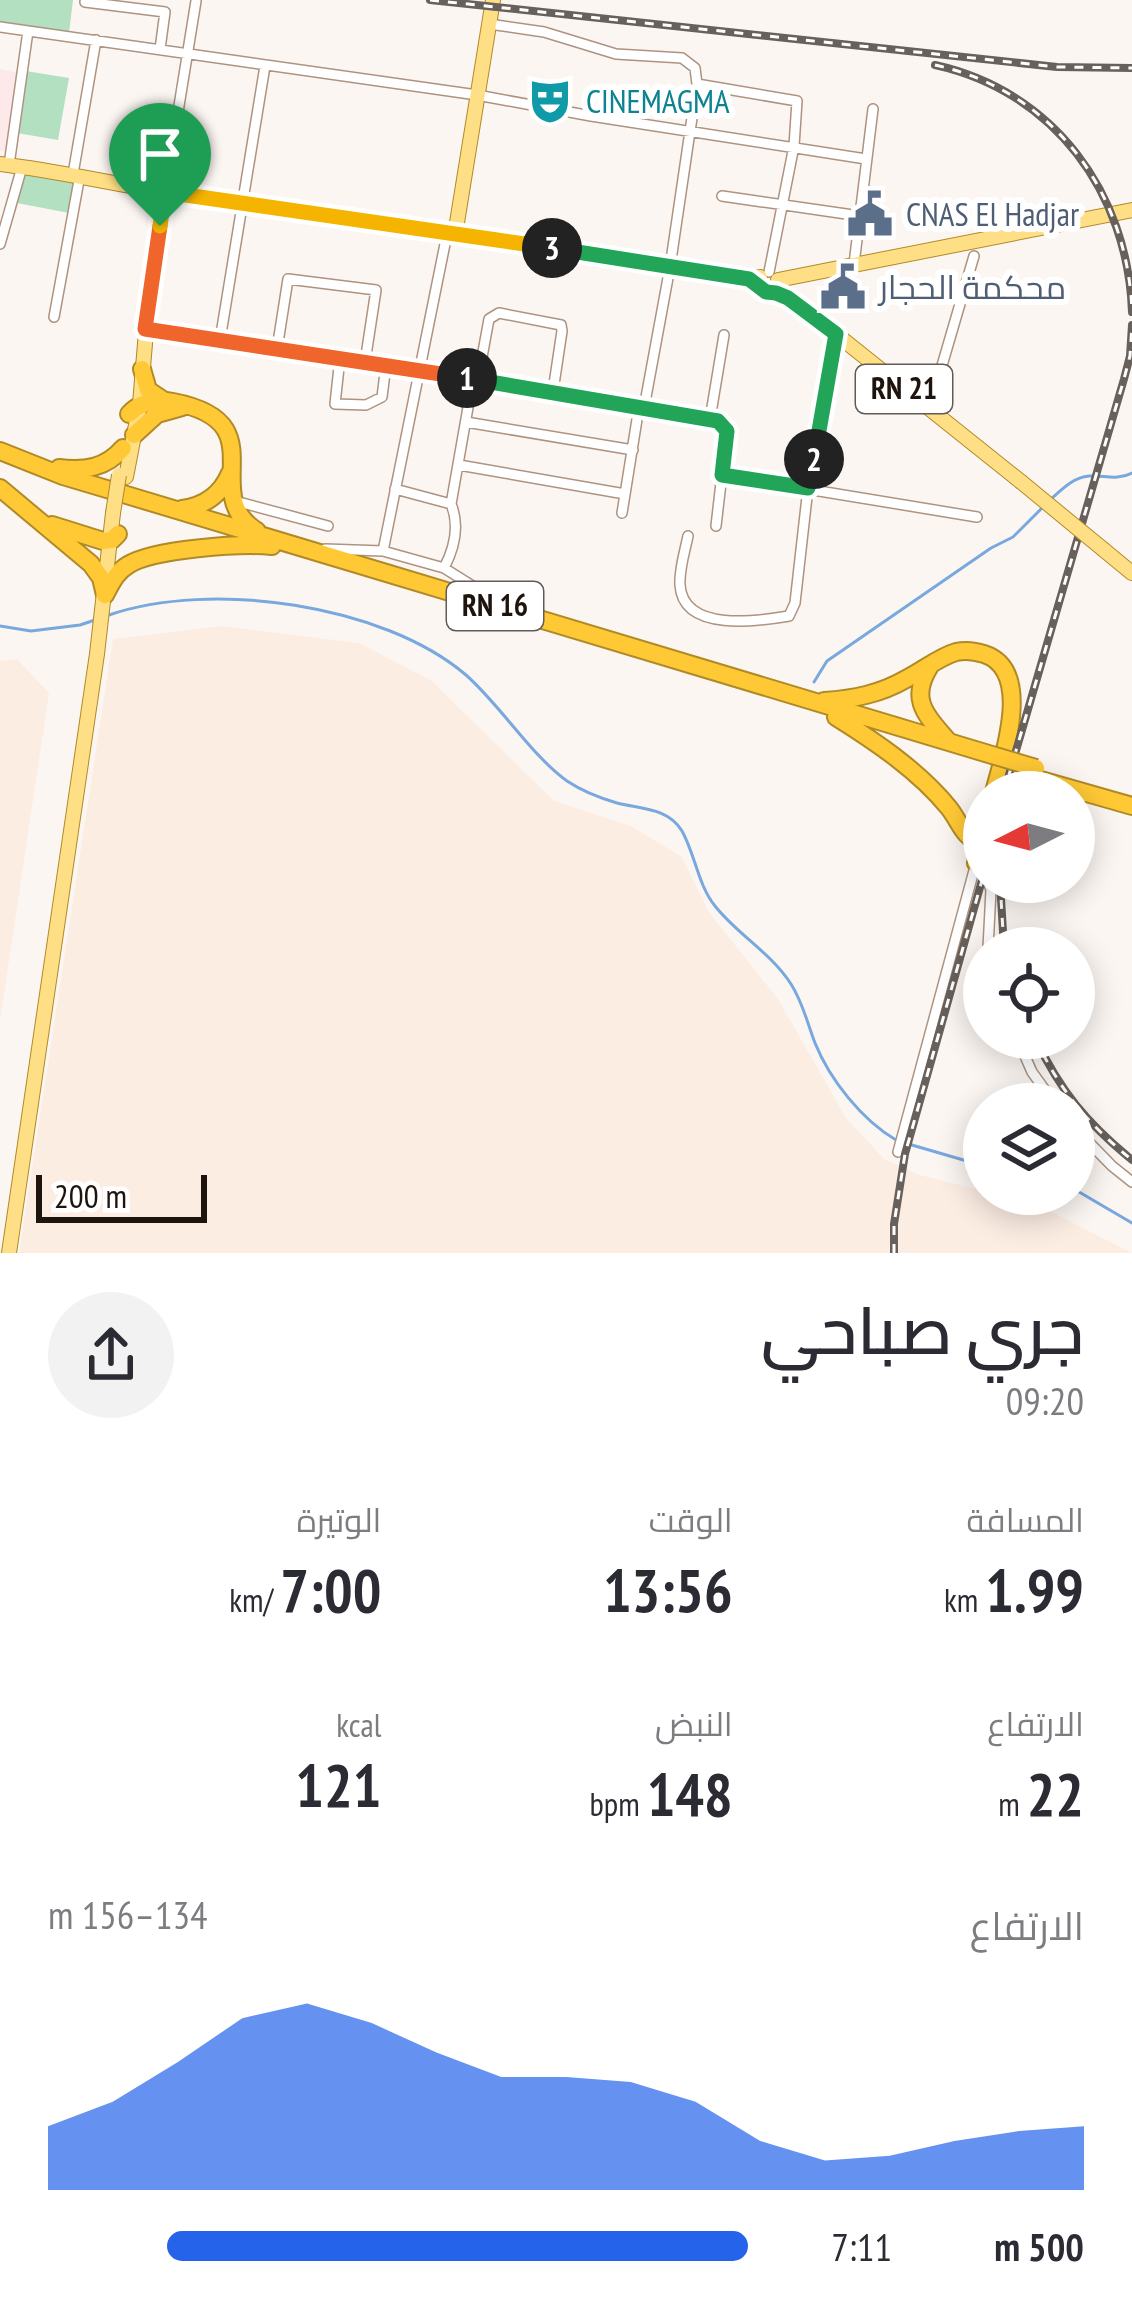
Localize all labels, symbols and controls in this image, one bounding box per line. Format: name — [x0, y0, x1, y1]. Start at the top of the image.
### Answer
theatre icon: CINEMAGMA — [525, 76, 575, 126]
place label: CINEMAGMA — [586, 79, 730, 122]
pin — [109, 103, 211, 226]
icon: arrive — [127, 121, 193, 187]
public building icon: CNAS El Hadjar — [845, 189, 895, 239]
place label: CNAS El Hadjar — [906, 192, 1079, 235]
pin: 3 — [522, 218, 582, 278]
text: 3 — [544, 226, 560, 269]
public building icon: محكمة الحجار — [818, 262, 868, 312]
place label: محكمة الحجار — [877, 265, 1066, 308]
pin: 1 — [437, 348, 497, 408]
text: 1 — [459, 356, 475, 399]
road number: RN 21 — [856, 365, 952, 413]
pin: 2 — [784, 429, 844, 489]
text: 2 — [806, 437, 822, 480]
road number: RN 16 — [447, 582, 543, 630]
north arrow — [963, 771, 1095, 903]
map controls — [963, 771, 1095, 1215]
button: locate — [963, 927, 1095, 1059]
button: layers — [963, 1083, 1095, 1215]
scale bar — [36, 1169, 207, 1222]
text: 200 m — [54, 1174, 127, 1217]
text: جري صباحي — [761, 1287, 1084, 1372]
button: share — [48, 1292, 174, 1418]
text: 09:20 — [1006, 1375, 1084, 1426]
text: الوتيرة — [297, 1498, 381, 1541]
text: الوقت — [649, 1498, 733, 1541]
text: المسافة — [967, 1498, 1084, 1541]
text: 7:00 — [280, 1551, 381, 1629]
text: 13:56 — [603, 1551, 733, 1629]
text: 1.99 — [985, 1551, 1084, 1629]
text: /km — [229, 1578, 280, 1621]
text: km — [944, 1578, 985, 1621]
text: النبض — [655, 1702, 733, 1745]
text: الارتفاع — [987, 1702, 1084, 1745]
text: kcal — [336, 1703, 381, 1746]
text: 121 — [295, 1746, 381, 1824]
text: 148 — [647, 1755, 733, 1833]
text: 22 — [1027, 1755, 1084, 1833]
text: bpm — [589, 1782, 647, 1825]
text: m — [998, 1782, 1027, 1825]
text: 134–156 m — [48, 1889, 208, 1940]
text: الارتفاع — [970, 1900, 1084, 1951]
text: 7:11 — [831, 2221, 892, 2272]
text: 500 m — [994, 2221, 1084, 2272]

